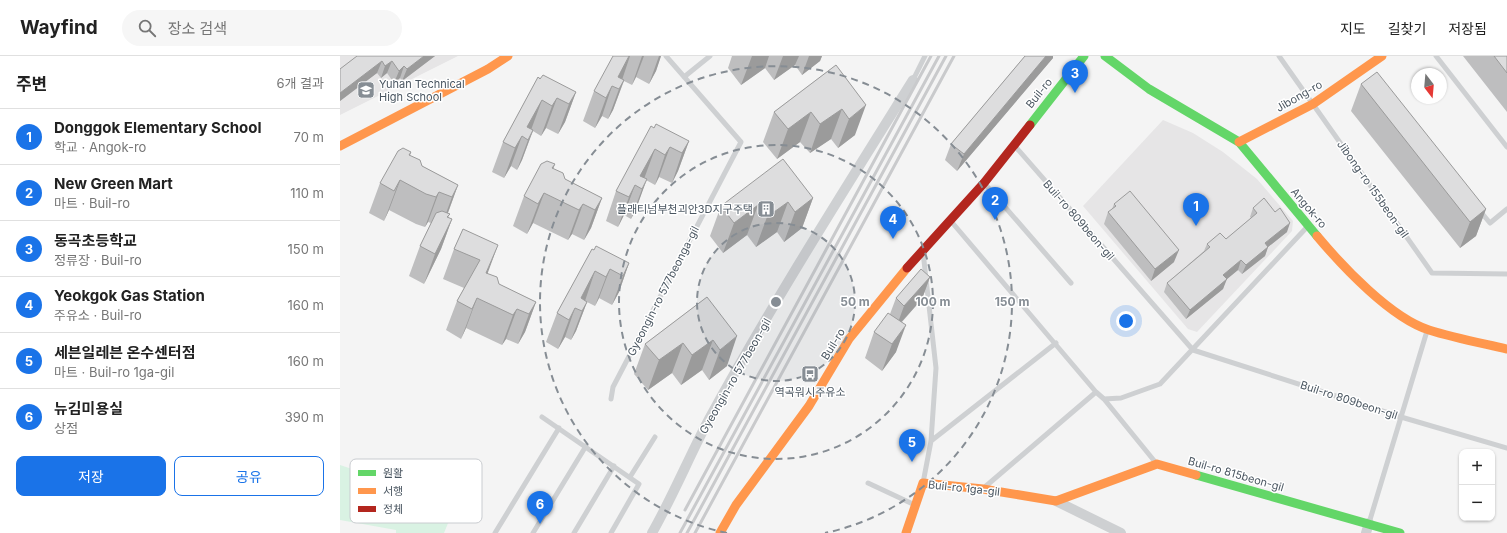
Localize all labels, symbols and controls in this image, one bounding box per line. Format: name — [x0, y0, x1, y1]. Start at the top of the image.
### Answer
search box — [122, 10, 402, 46]
text: Wayfind — [20, 16, 98, 39]
icon: search — [136, 17, 158, 39]
text: 장소 검색 — [168, 19, 227, 38]
text: 지도 — [1340, 20, 1366, 37]
text: 길찾기 — [1388, 20, 1426, 37]
text: 저장됨 — [1448, 20, 1487, 37]
pin: 3 — [1062, 60, 1088, 93]
north arrow — [1411, 68, 1447, 104]
text: 주변 — [16, 74, 47, 94]
text: 6개 결과 — [276, 75, 324, 91]
street label: Buil-ro — [1023, 75, 1056, 111]
place label: Yuhan Technical High School — [379, 77, 465, 104]
street label: Jibong-ro — [1273, 77, 1325, 115]
school or university icon: Yuhan Technical High School — [356, 80, 376, 100]
text: Donggok Elementary School — [54, 118, 262, 137]
text: 1 — [26, 129, 32, 145]
text: 70 m — [294, 129, 324, 145]
street label: Jibong-ro 155beon-gil — [1334, 138, 1412, 240]
text: 학교 · Angok-ro — [54, 139, 146, 155]
text: New Green Mart — [54, 174, 173, 193]
street label: Buil-ro 809beon-gil — [1040, 177, 1118, 263]
text: 2 — [25, 185, 33, 201]
text: 110 m — [290, 185, 324, 201]
street label: Angok-ro — [1288, 185, 1330, 231]
pin: 2 — [982, 187, 1008, 220]
pin: 1 — [1183, 193, 1209, 226]
text: 마트 · Buil-ro — [54, 195, 130, 211]
building icon: 플래티넘부천괴안3D지구주택 — [756, 199, 776, 219]
place label: 플래티넘부천괴안3D지구주택 — [617, 202, 753, 216]
pin: 4 — [880, 206, 906, 239]
street label: Gyeongin-ro 577beonga-gil — [624, 224, 702, 358]
text: 동곡초등학교 — [54, 231, 137, 250]
text: 3 — [25, 241, 33, 257]
text: 150 m — [288, 241, 324, 257]
text: 정류장 · Buil-ro — [54, 252, 142, 268]
text: Yeokgok Gas Station — [54, 286, 205, 305]
text: 50 m — [840, 294, 870, 309]
text: 100 m — [915, 294, 951, 309]
text: 150 m — [995, 294, 1029, 309]
centre of rings — [769, 295, 783, 309]
text: 4 — [25, 297, 33, 313]
text: 160 m — [287, 297, 324, 313]
text: 주유소 · Buil-ro — [54, 307, 142, 323]
your location — [1116, 311, 1136, 331]
street label: Gyeongin-ro 577beon-gil — [696, 316, 774, 436]
street label: Buil-ro — [818, 325, 848, 362]
text: 세븐일레븐 온수센터점 — [54, 343, 196, 362]
text: 5 — [25, 353, 33, 369]
text: 160 m — [287, 353, 324, 369]
text: 마트 · Buil-ro 1ga-gil — [54, 364, 174, 380]
bus stop icon: 역곡워시주유소 — [800, 364, 820, 384]
street label: Buil-ro 809beon-gil — [1298, 378, 1400, 422]
place label: 역곡워시주유소 — [775, 385, 845, 399]
text: 뉴김미용실 — [54, 399, 123, 418]
text: 6 — [25, 409, 33, 425]
text: 390 m — [285, 409, 324, 425]
text: 상점 — [54, 420, 78, 436]
pin: 5 — [899, 429, 925, 462]
map controls — [1459, 449, 1495, 521]
button: + — [1459, 449, 1495, 485]
street label: Buil-ro 815beon-gil — [1186, 454, 1286, 494]
button: 저장 — [16, 456, 166, 496]
button: 공유 — [174, 456, 324, 496]
legend — [350, 459, 482, 523]
text: 원활 — [383, 466, 403, 480]
street label: Buil-ro 1ga-gil — [927, 477, 1001, 499]
text: 서행 — [383, 484, 403, 498]
button: − — [1459, 485, 1495, 521]
pin: 6 — [527, 491, 553, 524]
text: 정체 — [383, 502, 403, 516]

